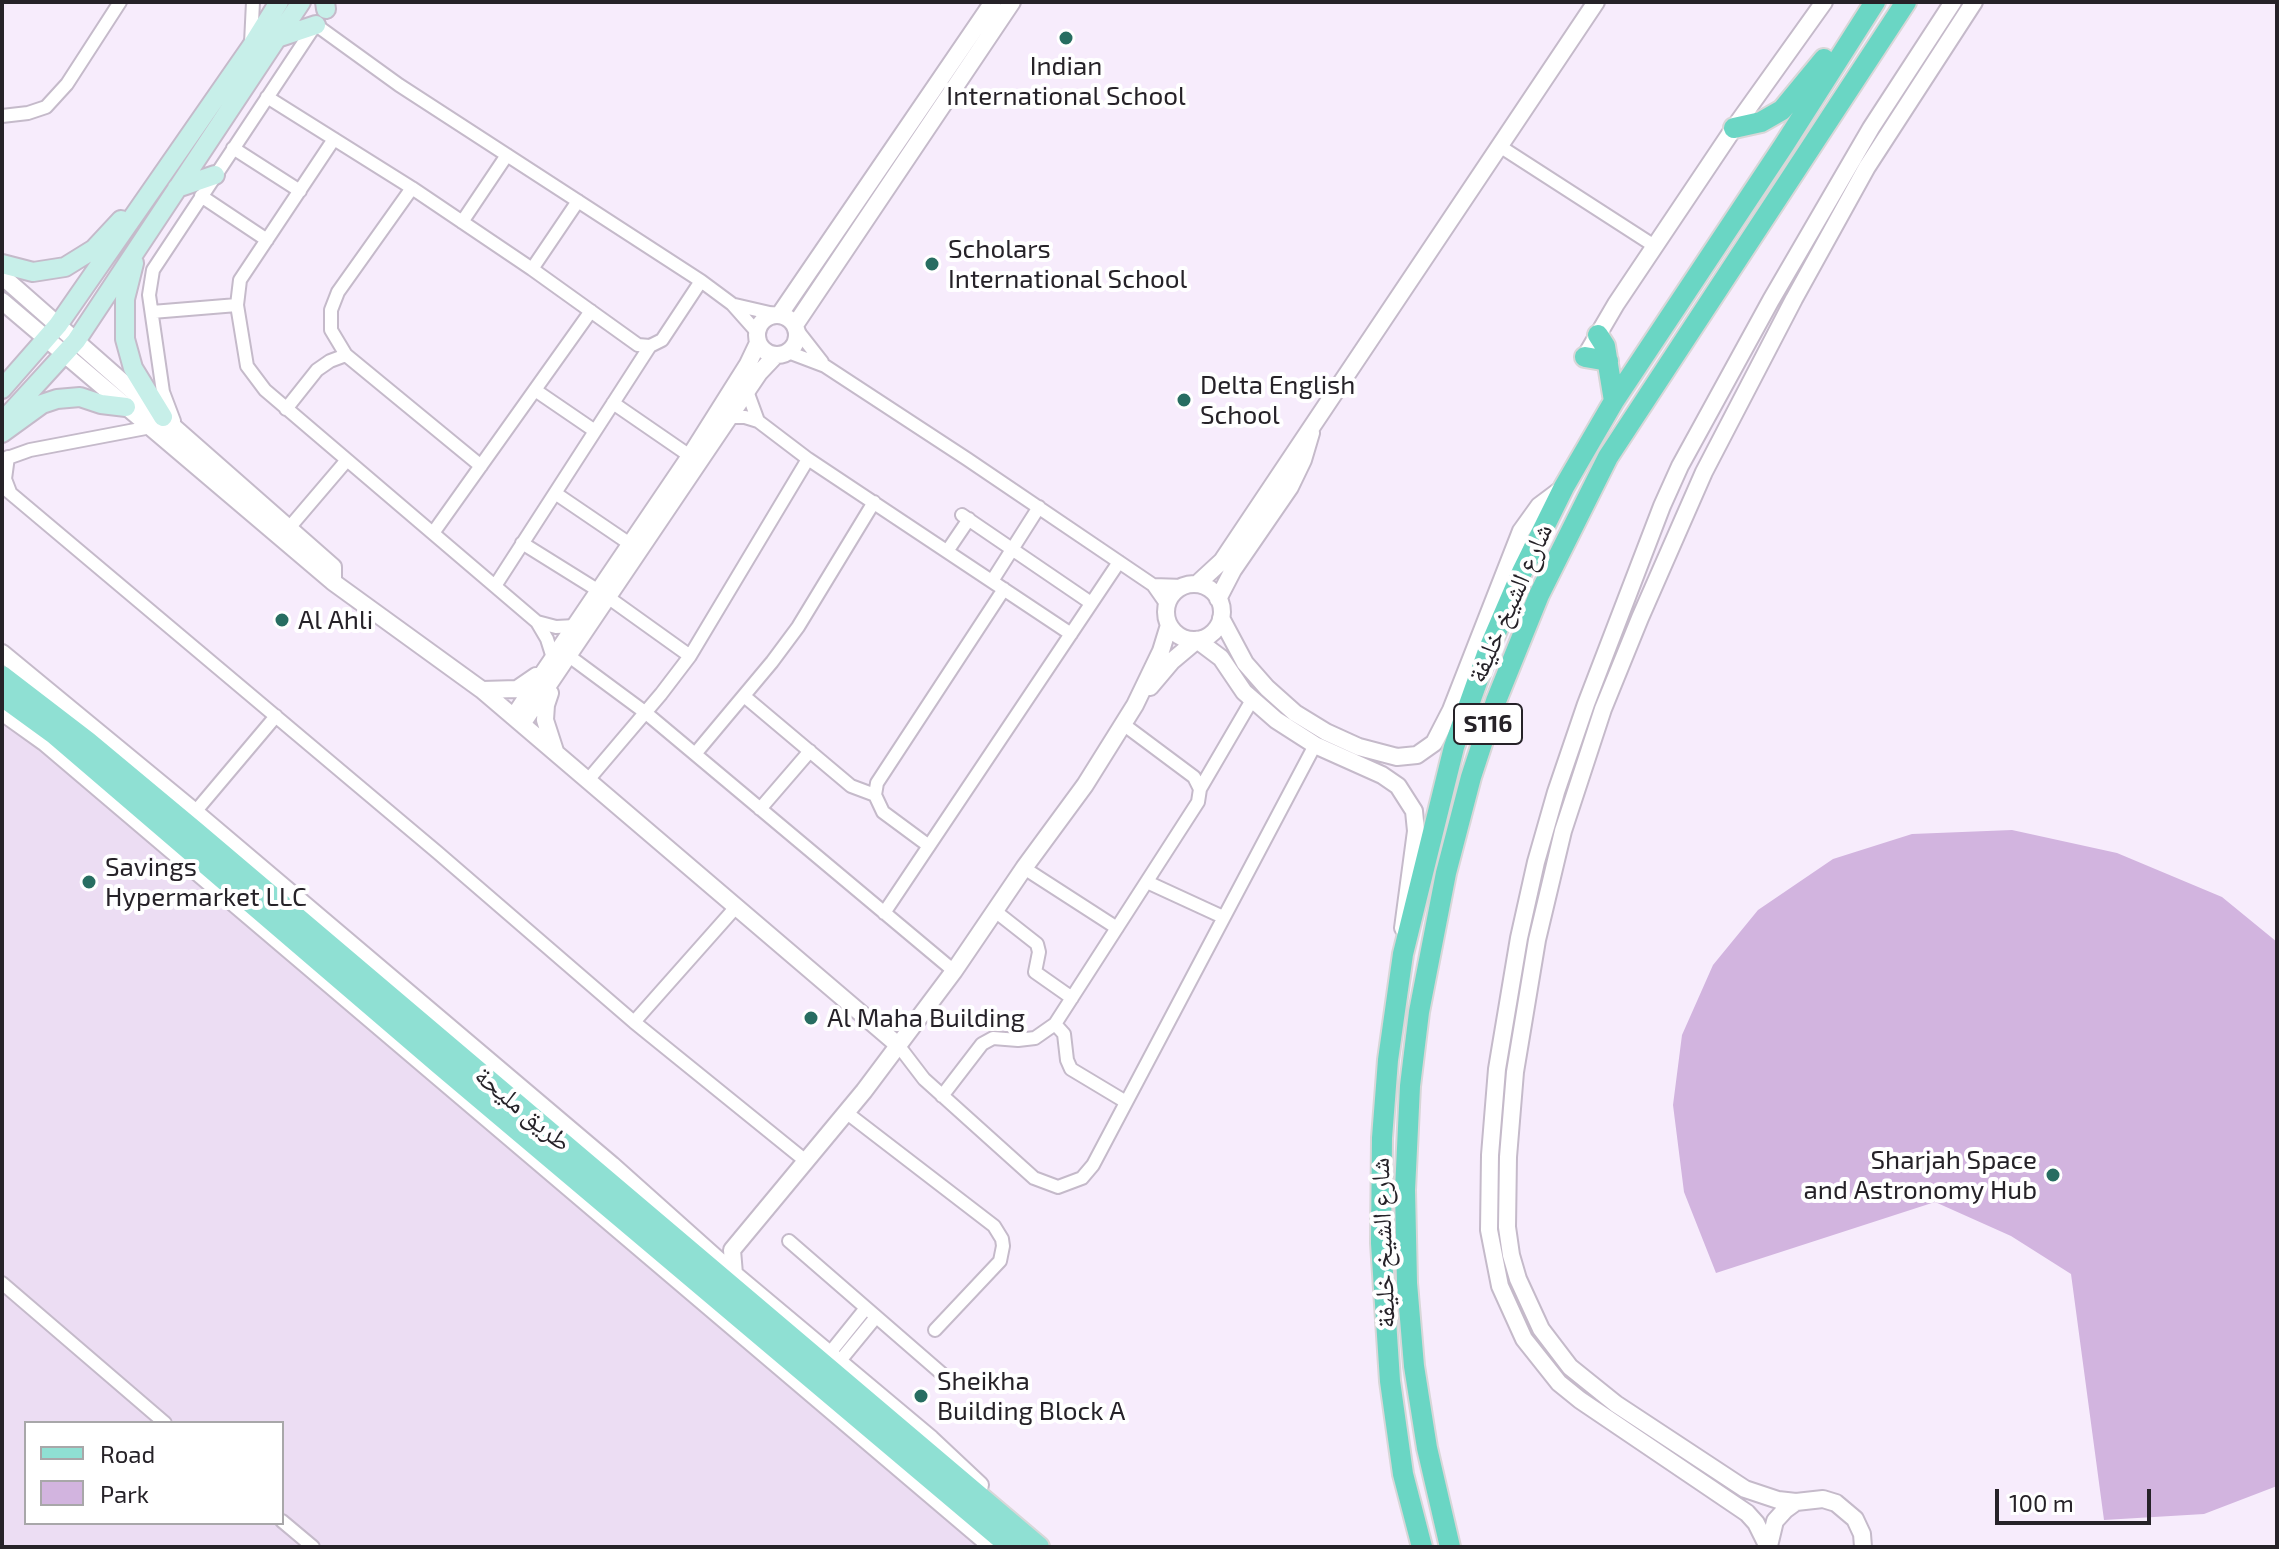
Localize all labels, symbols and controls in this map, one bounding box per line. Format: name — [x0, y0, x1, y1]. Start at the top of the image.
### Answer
marker: Indian International School — [1057, 29, 1075, 47]
place label: Indian International School — [946, 50, 1186, 112]
place label: Scholars International School — [948, 233, 1187, 294]
marker: Scholars International School — [923, 255, 941, 273]
place label: Delta English School — [1200, 369, 1355, 430]
marker: Delta English School — [1175, 391, 1193, 409]
street label: شارع الشيخ خليفة — [1461, 519, 1559, 687]
place label: Al Ahli — [298, 604, 373, 636]
marker: Al Ahli — [273, 611, 291, 629]
road number: S116 — [1454, 704, 1522, 744]
place label: Savings Hypermarket LLC — [105, 851, 307, 912]
marker: Savings Hypermarket LLC — [80, 873, 98, 891]
place label: Al Maha Building — [827, 1002, 1025, 1034]
marker: Al Maha Building — [802, 1009, 820, 1027]
street label: طريق مليحة — [469, 1060, 577, 1158]
place label: Sharjah Space and Astronomy Hub — [1804, 1144, 2037, 1206]
street label: شارع الشيخ خليفة — [1364, 1157, 1402, 1329]
marker: Sharjah Space and Astronomy Hub — [2044, 1166, 2062, 1184]
place label: Sheikha Building Block A — [937, 1365, 1125, 1426]
marker: Sheikha Building Block A — [912, 1387, 930, 1405]
legend — [24, 1421, 284, 1525]
text: Road — [100, 1439, 155, 1468]
scale bar — [1999, 1473, 2155, 1523]
text: Park — [100, 1479, 149, 1508]
text: 100 m — [2009, 1488, 2074, 1517]

